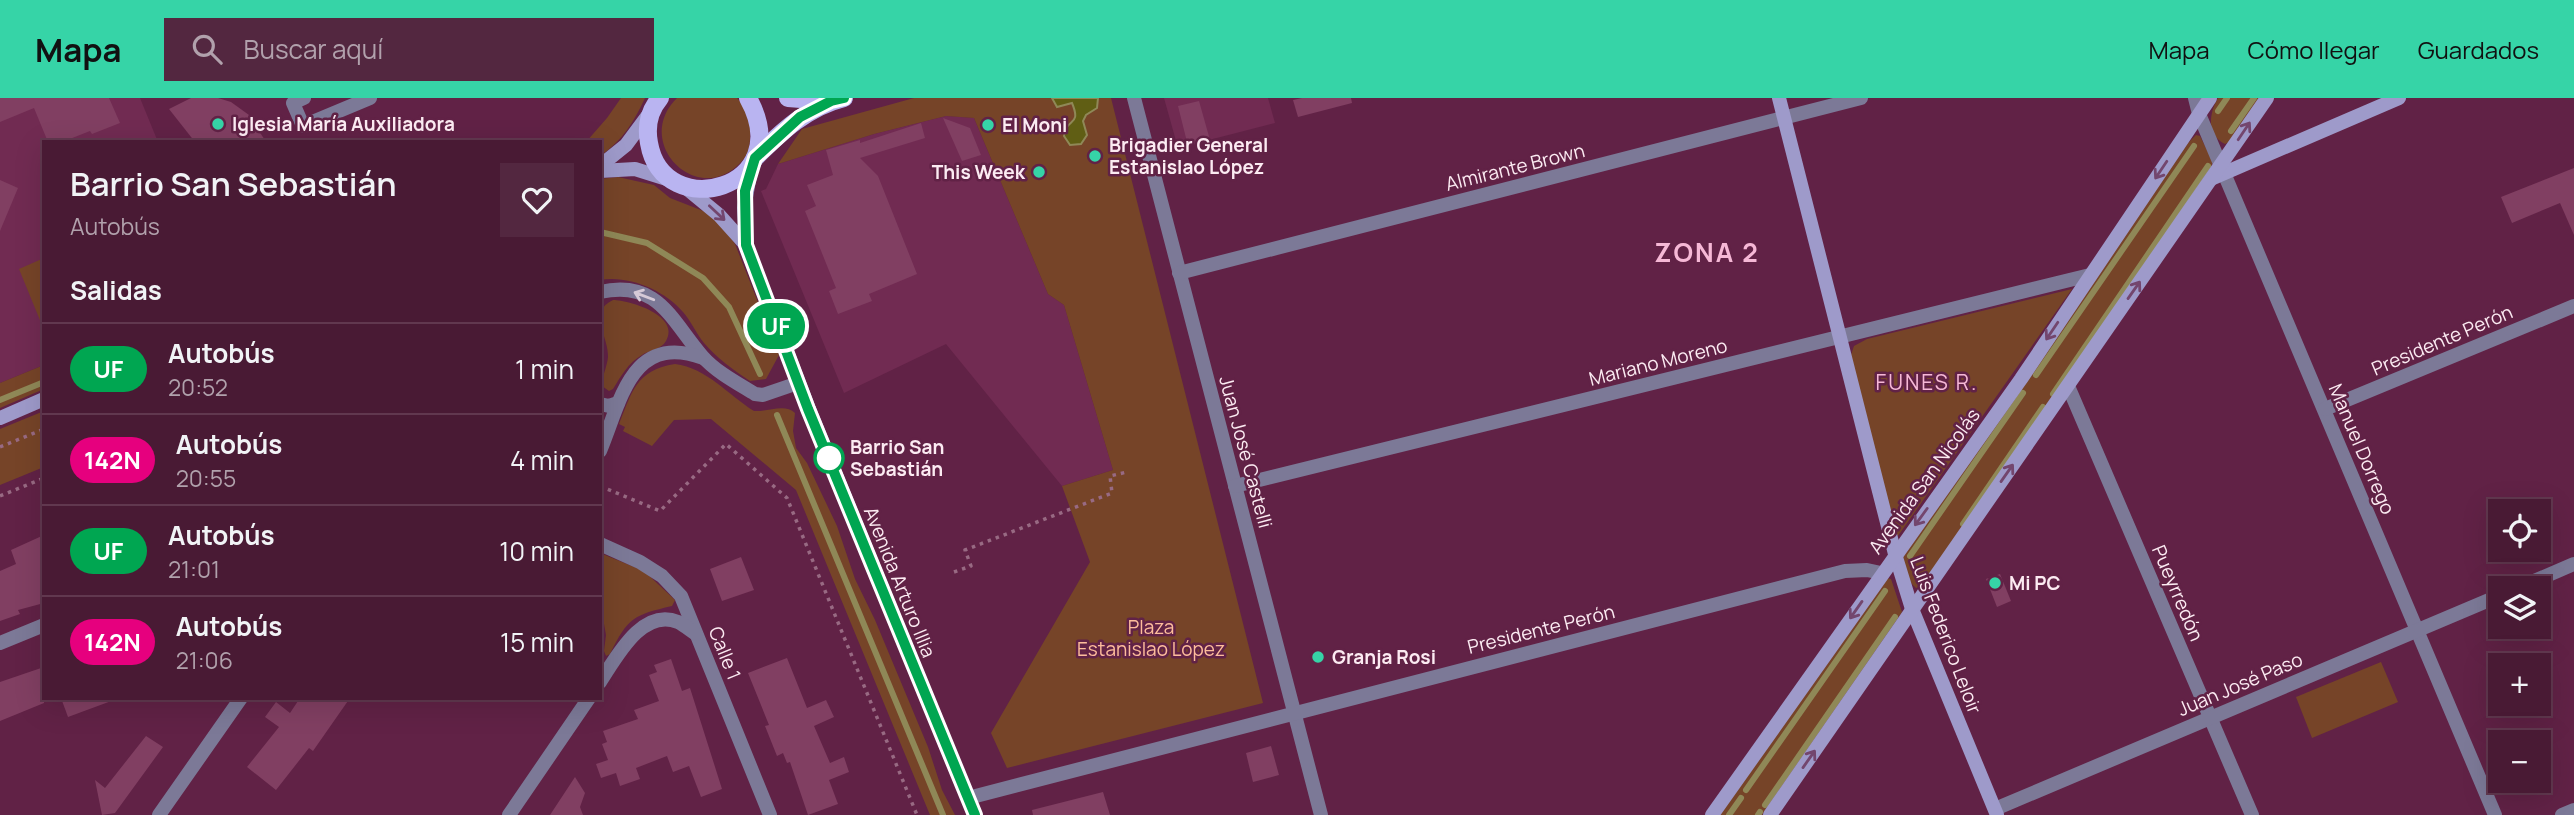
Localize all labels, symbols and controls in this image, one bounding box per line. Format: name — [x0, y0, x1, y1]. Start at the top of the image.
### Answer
search box — [164, 18, 654, 81]
text: Mapa — [35, 27, 122, 72]
icon: search — [188, 30, 226, 68]
text: Buscar aquí — [244, 31, 383, 67]
text: Mapa — [2149, 33, 2210, 66]
text: Cómo llegar — [2248, 33, 2380, 66]
text: Guardados — [2418, 33, 2539, 66]
place label: Iglesia María Auxiliadora — [232, 111, 455, 137]
place label: El Moni — [1002, 112, 1067, 138]
marker: Iglesia María Auxiliadora — [210, 116, 226, 132]
marker: El Moni — [980, 117, 996, 133]
one-way arrow — [2237, 122, 2251, 141]
place label: Brigadier General Estanislao López — [1109, 132, 1268, 180]
street label: Almirante Brown — [1443, 137, 1587, 197]
marker: Brigadier General Estanislao López — [1087, 148, 1103, 164]
place label: This Week — [932, 159, 1026, 185]
one-way arrow — [2154, 160, 2168, 179]
text: Barrio San Sebastián — [70, 161, 397, 206]
button: heart — [500, 163, 574, 237]
marker: This Week — [1031, 164, 1047, 180]
one-way arrow — [708, 205, 726, 221]
text: Autobús — [70, 210, 160, 242]
district label: ZONA 2 — [1654, 234, 1760, 270]
text: Salidas — [70, 272, 162, 308]
one-way arrow — [2127, 280, 2141, 300]
one-way arrow — [634, 288, 655, 301]
street label: Presidente Perón — [2367, 299, 2517, 381]
line badge: UF — [744, 303, 808, 349]
text: UF — [761, 309, 791, 342]
one-way arrow — [2045, 321, 2059, 341]
street label: Mariano Moreno — [1586, 332, 1730, 392]
text: Autobús — [168, 335, 275, 371]
text: 1 min — [515, 351, 574, 387]
text: UF — [94, 352, 123, 385]
district label: FUNES R. — [1876, 368, 1978, 396]
text: 20:52 — [168, 371, 228, 403]
street label: Juan José Castelli — [1213, 373, 1279, 531]
street label: Manuel Dorrego — [2323, 380, 2401, 518]
street label: Avenida San Nicolás — [1862, 403, 1986, 559]
text: Autobús — [176, 426, 282, 462]
place label: Barrio San Sebastián — [850, 434, 944, 482]
text: 4 min — [510, 442, 574, 478]
text: 142N — [84, 443, 141, 476]
marker: Barrio San Sebastián — [814, 443, 844, 473]
text: 20:55 — [176, 462, 236, 494]
one-way arrow — [2000, 464, 2014, 483]
map controls — [2488, 499, 2551, 793]
button: locate — [2488, 499, 2551, 562]
street label: Avenida Arturo Illia — [858, 503, 942, 661]
one-way arrow — [1914, 507, 1928, 526]
text: Autobús — [168, 517, 275, 553]
text: 10 min — [499, 533, 574, 569]
text: UF — [94, 534, 123, 567]
street label: Pueyrredón — [2146, 541, 2210, 645]
text: 21:01 — [168, 553, 220, 585]
street label: Luis Federico Leloir — [1904, 553, 1988, 717]
place label: Mi PC — [2009, 570, 2061, 596]
marker: Mi PC — [1987, 575, 2003, 591]
button: layers — [2488, 576, 2551, 639]
street label: Presidente Perón — [1465, 598, 1617, 660]
one-way arrow — [1848, 600, 1863, 619]
text: Autobús — [176, 608, 282, 644]
park label: Plaza Estanislao López — [1077, 614, 1225, 662]
street label: Calle 1 — [703, 622, 747, 684]
text: 15 min — [500, 624, 574, 660]
text: 142N — [84, 625, 141, 658]
text: 21:06 — [176, 644, 233, 676]
place label: Granja Rosi — [1332, 644, 1436, 670]
street label: Juan José Paso — [2174, 646, 2306, 722]
marker: Granja Rosi — [1310, 649, 1326, 665]
button: + — [2488, 653, 2551, 716]
button: − — [2488, 730, 2551, 793]
one-way arrow — [1802, 750, 1816, 769]

